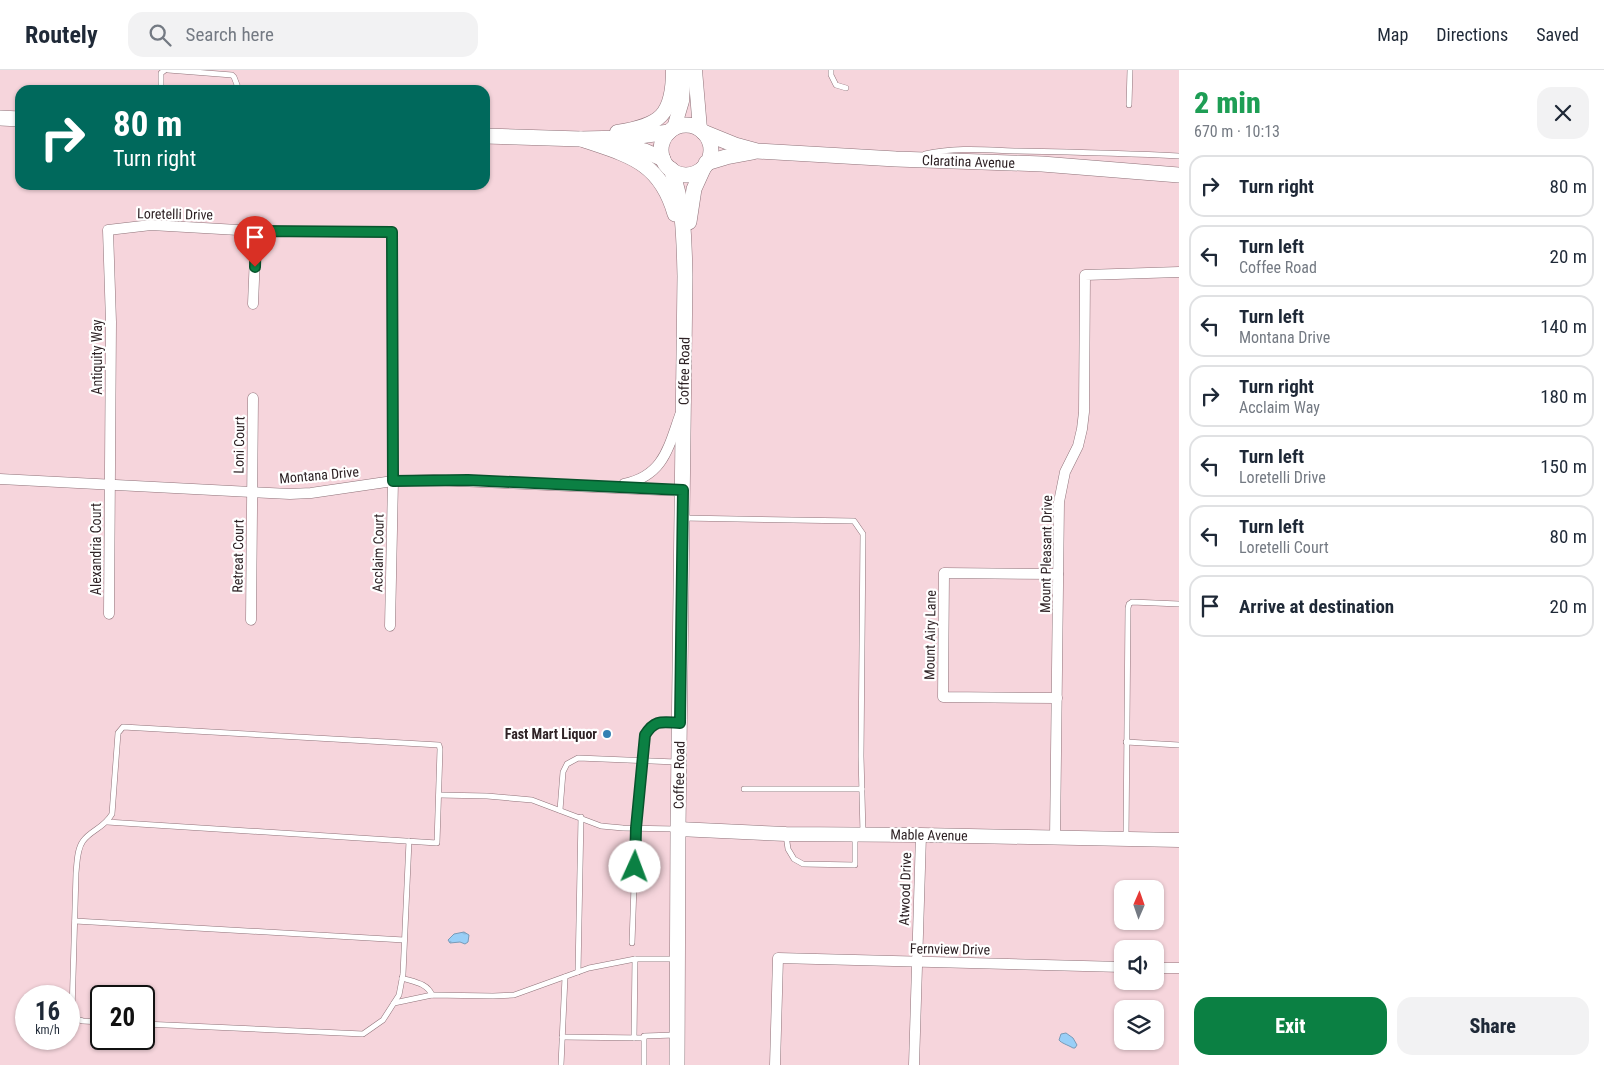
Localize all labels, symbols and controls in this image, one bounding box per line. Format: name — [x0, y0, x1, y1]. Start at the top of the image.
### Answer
search box — [128, 12, 478, 57]
text: Routely — [25, 21, 98, 49]
icon: search — [146, 21, 174, 49]
text: Search here — [186, 23, 274, 46]
text: Map — [1377, 24, 1408, 45]
text: Directions — [1436, 24, 1508, 45]
text: Saved — [1536, 24, 1579, 45]
text: 2 min — [1194, 85, 1261, 120]
button: close — [1537, 87, 1589, 139]
text: 80 m — [113, 104, 182, 145]
icon: right — [30, 105, 95, 170]
text: 670 m · 10:13 — [1194, 122, 1280, 141]
text: Turn right — [113, 146, 196, 171]
street label: Claratina Avenue — [922, 152, 1016, 171]
icon: right — [1196, 172, 1224, 200]
text: Turn right — [1239, 175, 1314, 198]
text: 80 m — [1550, 175, 1587, 198]
street label: Loretelli Drive — [137, 205, 214, 223]
pin — [234, 216, 276, 267]
icon: arrive — [241, 223, 269, 251]
text: Turn left — [1239, 235, 1304, 258]
icon: left — [1196, 242, 1224, 270]
text: 20 m — [1550, 245, 1587, 268]
text: Coffee Road — [1239, 258, 1317, 277]
text: Turn left — [1239, 305, 1304, 328]
icon: left — [1196, 312, 1224, 340]
text: 140 m — [1540, 315, 1587, 338]
street label: Antiquity Way — [89, 319, 105, 395]
text: Montana Drive — [1239, 328, 1330, 347]
street label: Coffee Road — [675, 337, 693, 405]
text: Turn right — [1239, 375, 1314, 398]
icon: right — [1196, 382, 1224, 410]
text: 180 m — [1540, 385, 1587, 408]
text: Acclaim Way — [1239, 398, 1320, 417]
street label: Loni Court — [231, 416, 247, 474]
text: Turn left — [1239, 445, 1304, 468]
icon: left — [1196, 452, 1224, 480]
text: 150 m — [1540, 455, 1587, 478]
street label: Montana Drive — [279, 464, 360, 486]
text: Loretelli Drive — [1239, 468, 1326, 487]
street label: Mount Pleasant Drive — [1037, 494, 1055, 613]
street label: Alexandria Court — [88, 503, 104, 595]
street label: Acclaim Court — [369, 514, 387, 592]
text: Turn left — [1239, 515, 1304, 538]
street label: Retreat Court — [229, 519, 247, 593]
icon: left — [1196, 522, 1224, 550]
text: 80 m — [1550, 525, 1587, 548]
text: Loretelli Court — [1239, 538, 1329, 557]
street label: Mount Airy Lane — [921, 589, 939, 680]
icon: arrive — [1196, 592, 1224, 620]
text: Arrive at destination — [1239, 595, 1394, 618]
text: 20 m — [1550, 595, 1587, 618]
place label: Fast Mart Liquor — [505, 726, 597, 742]
marker: Fast Mart Liquor — [601, 728, 613, 740]
street label: Coffee Road — [670, 741, 688, 809]
street label: Mable Avenue — [890, 826, 968, 844]
position arrow — [608, 840, 660, 892]
street label: Atwood Drive — [896, 852, 914, 926]
north arrow — [1114, 880, 1164, 930]
map controls — [1114, 880, 1164, 1050]
street label: Fernview Drive — [910, 940, 991, 958]
button: sound — [1114, 940, 1164, 990]
speed limit sign: 20 — [90, 985, 155, 1050]
text: 16 — [35, 997, 60, 1026]
button: Exit — [1194, 997, 1387, 1055]
button: Share — [1397, 997, 1589, 1055]
button: layers — [1114, 1000, 1164, 1050]
text: km/h — [35, 1023, 60, 1037]

